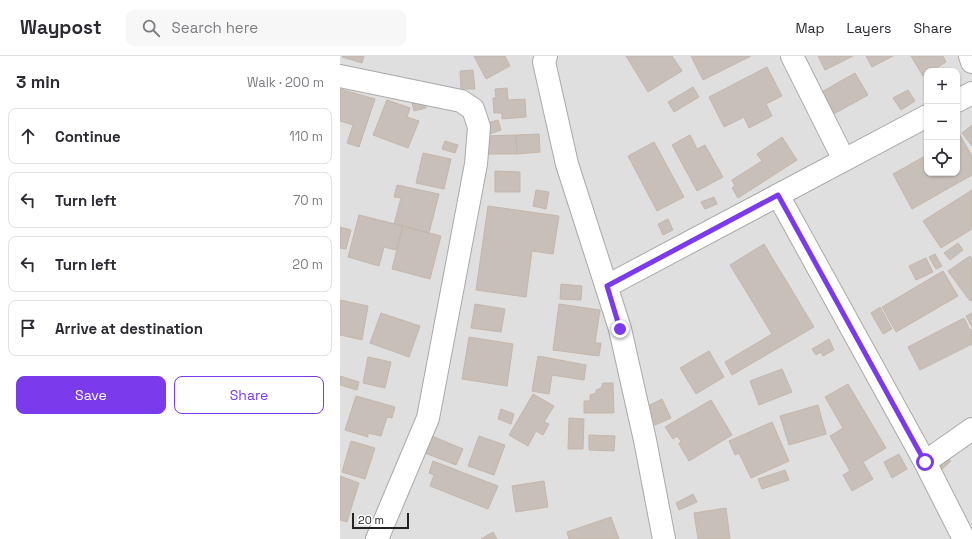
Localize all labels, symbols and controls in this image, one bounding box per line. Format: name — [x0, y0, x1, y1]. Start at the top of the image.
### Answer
search box — [126, 10, 406, 46]
text: Waypost — [20, 15, 102, 40]
icon: search — [140, 17, 162, 39]
text: Search here — [172, 18, 258, 37]
text: Map — [795, 19, 825, 37]
text: Layers — [847, 19, 891, 37]
text: Share — [913, 19, 952, 37]
map controls — [924, 68, 960, 176]
button: + — [924, 68, 960, 104]
text: 3 min — [16, 71, 60, 93]
text: Walk · 200 m — [247, 74, 324, 91]
button: − — [924, 104, 960, 140]
icon: ahead — [17, 125, 39, 147]
text: Continue — [55, 127, 121, 146]
text: 110 m — [289, 128, 323, 145]
button: locate — [924, 140, 960, 176]
icon: left — [17, 189, 39, 211]
text: Turn left — [55, 191, 117, 210]
text: 70 m — [293, 192, 323, 209]
icon: left — [17, 253, 39, 275]
text: Turn left — [55, 255, 117, 274]
text: 20 m — [292, 256, 323, 273]
icon: arrive — [17, 317, 39, 339]
text: Arrive at destination — [55, 319, 203, 338]
route end — [611, 320, 629, 338]
button: Save — [16, 376, 166, 414]
button: Share — [174, 376, 324, 414]
route start — [916, 453, 934, 471]
scale bar — [352, 511, 409, 530]
text: 20 m — [358, 513, 384, 527]

